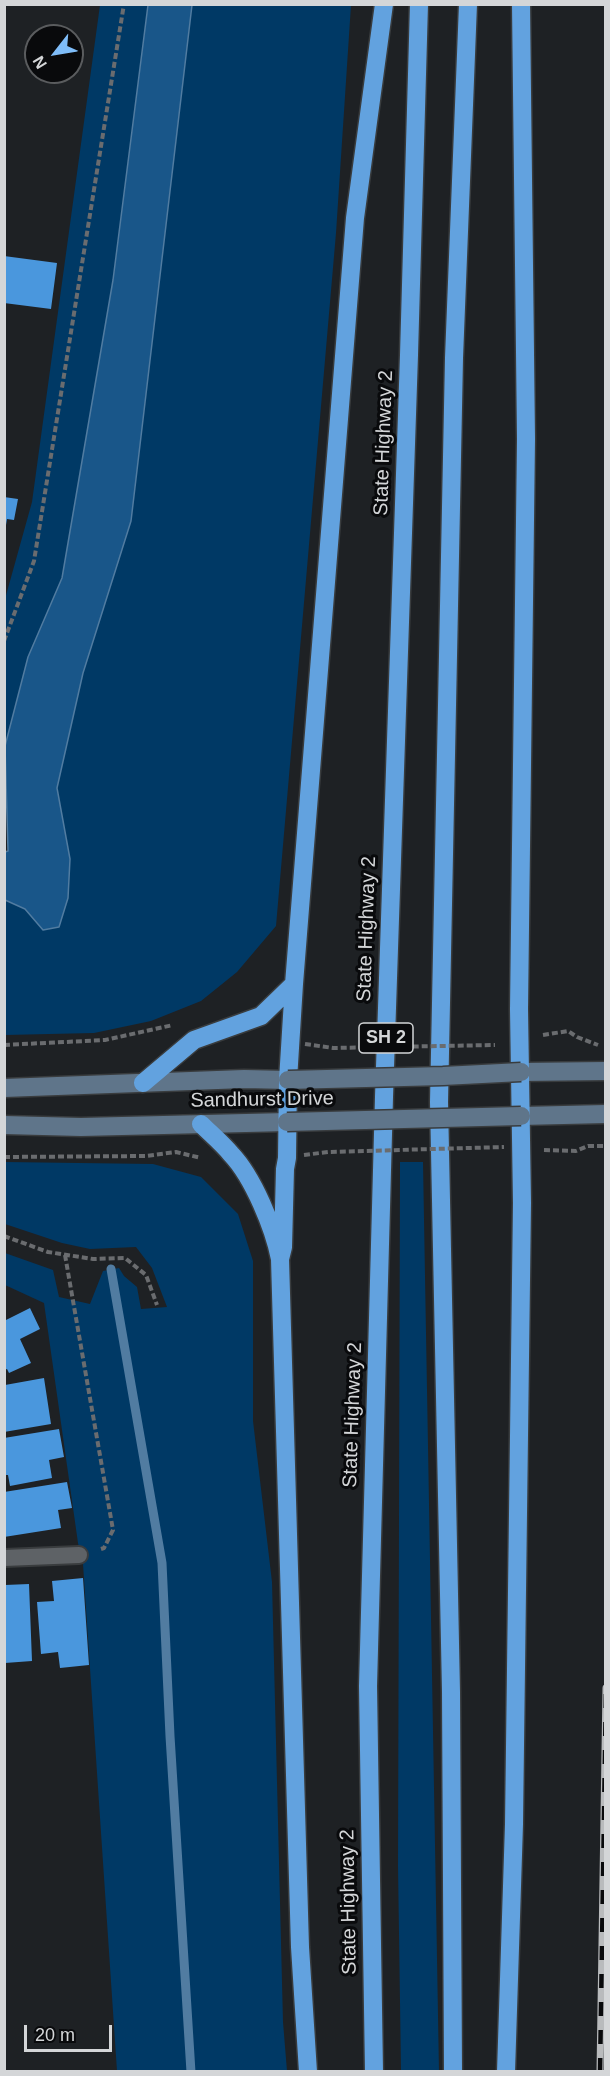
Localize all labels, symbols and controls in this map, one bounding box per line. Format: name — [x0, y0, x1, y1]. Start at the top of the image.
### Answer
north arrow — [24, 24, 84, 84]
text: N — [30, 53, 50, 72]
street label: State Highway 2 — [369, 370, 399, 516]
street label: State Highway 2 — [352, 856, 382, 1002]
road number: SH 2 — [359, 1023, 413, 1053]
street label: Sandhurst Drive — [190, 1087, 334, 1113]
street label: State Highway 2 — [338, 1342, 368, 1488]
street label: State Highway 2 — [336, 1829, 362, 1975]
scale bar — [27, 2013, 116, 2051]
text: 20 m — [35, 2025, 75, 2045]

